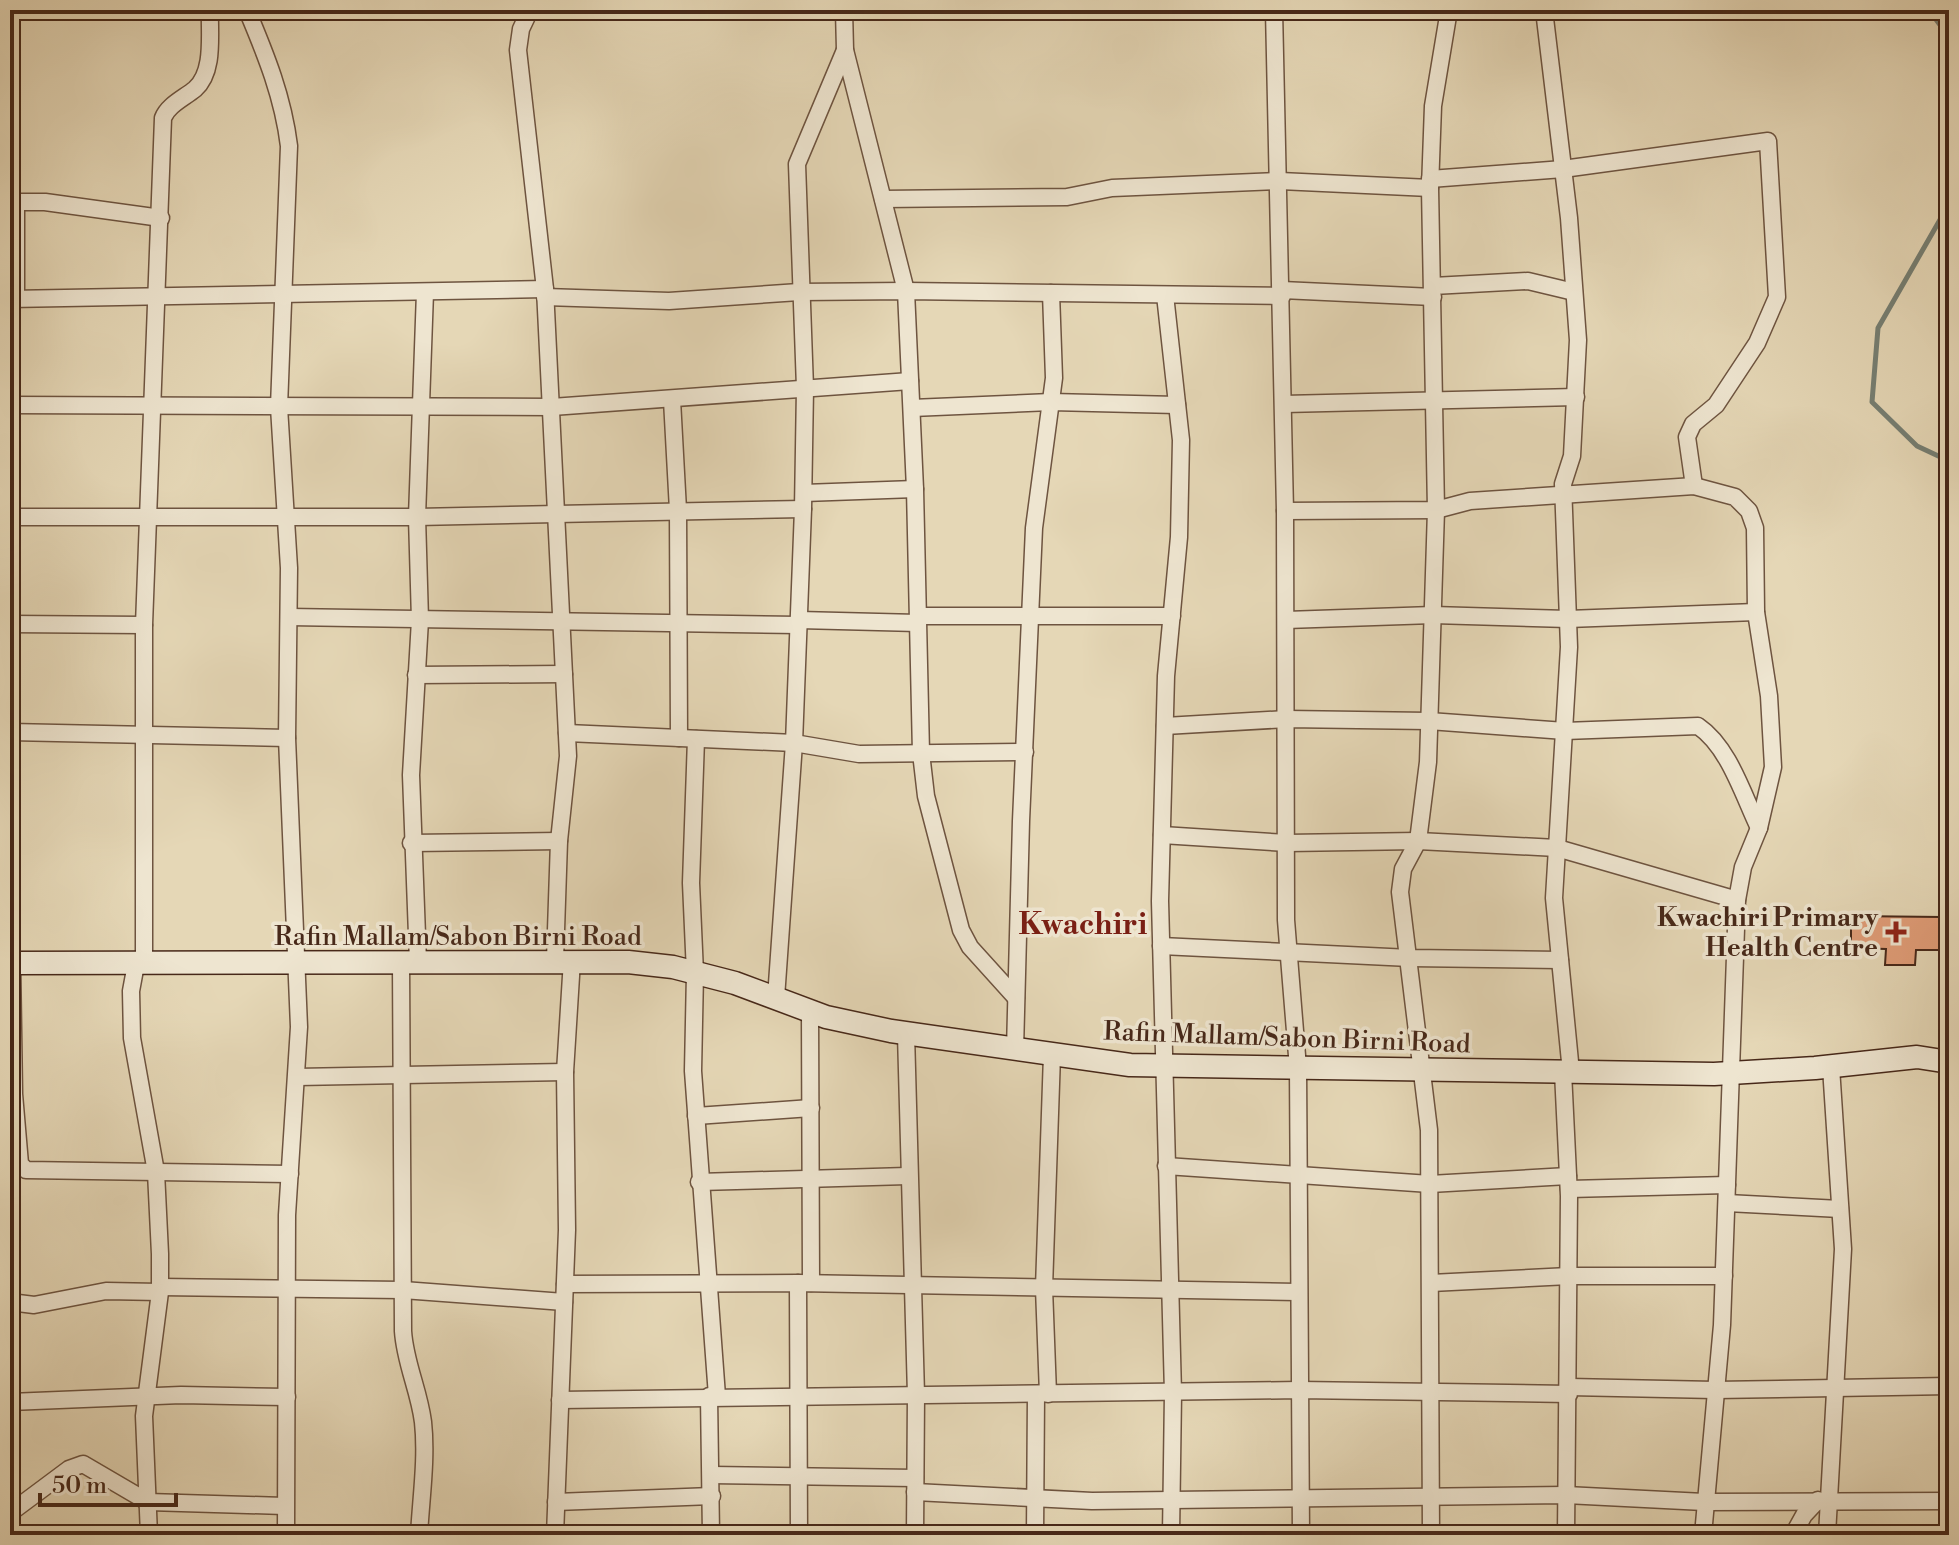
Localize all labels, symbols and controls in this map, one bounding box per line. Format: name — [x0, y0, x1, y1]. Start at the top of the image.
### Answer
place label: Kwachiri Primary Health Centre — [1657, 902, 1879, 964]
district label: Kwachiri — [1019, 906, 1148, 944]
street label: Rafin Mallam/Sabon Birni Road — [274, 921, 642, 953]
marker: Kwachiri Primary Health Centre — [1885, 921, 1907, 943]
street label: Rafin Mallam/Sabon Birni Road — [1103, 1016, 1471, 1060]
scale bar — [40, 1457, 176, 1507]
text: 50 m — [52, 1471, 107, 1501]

